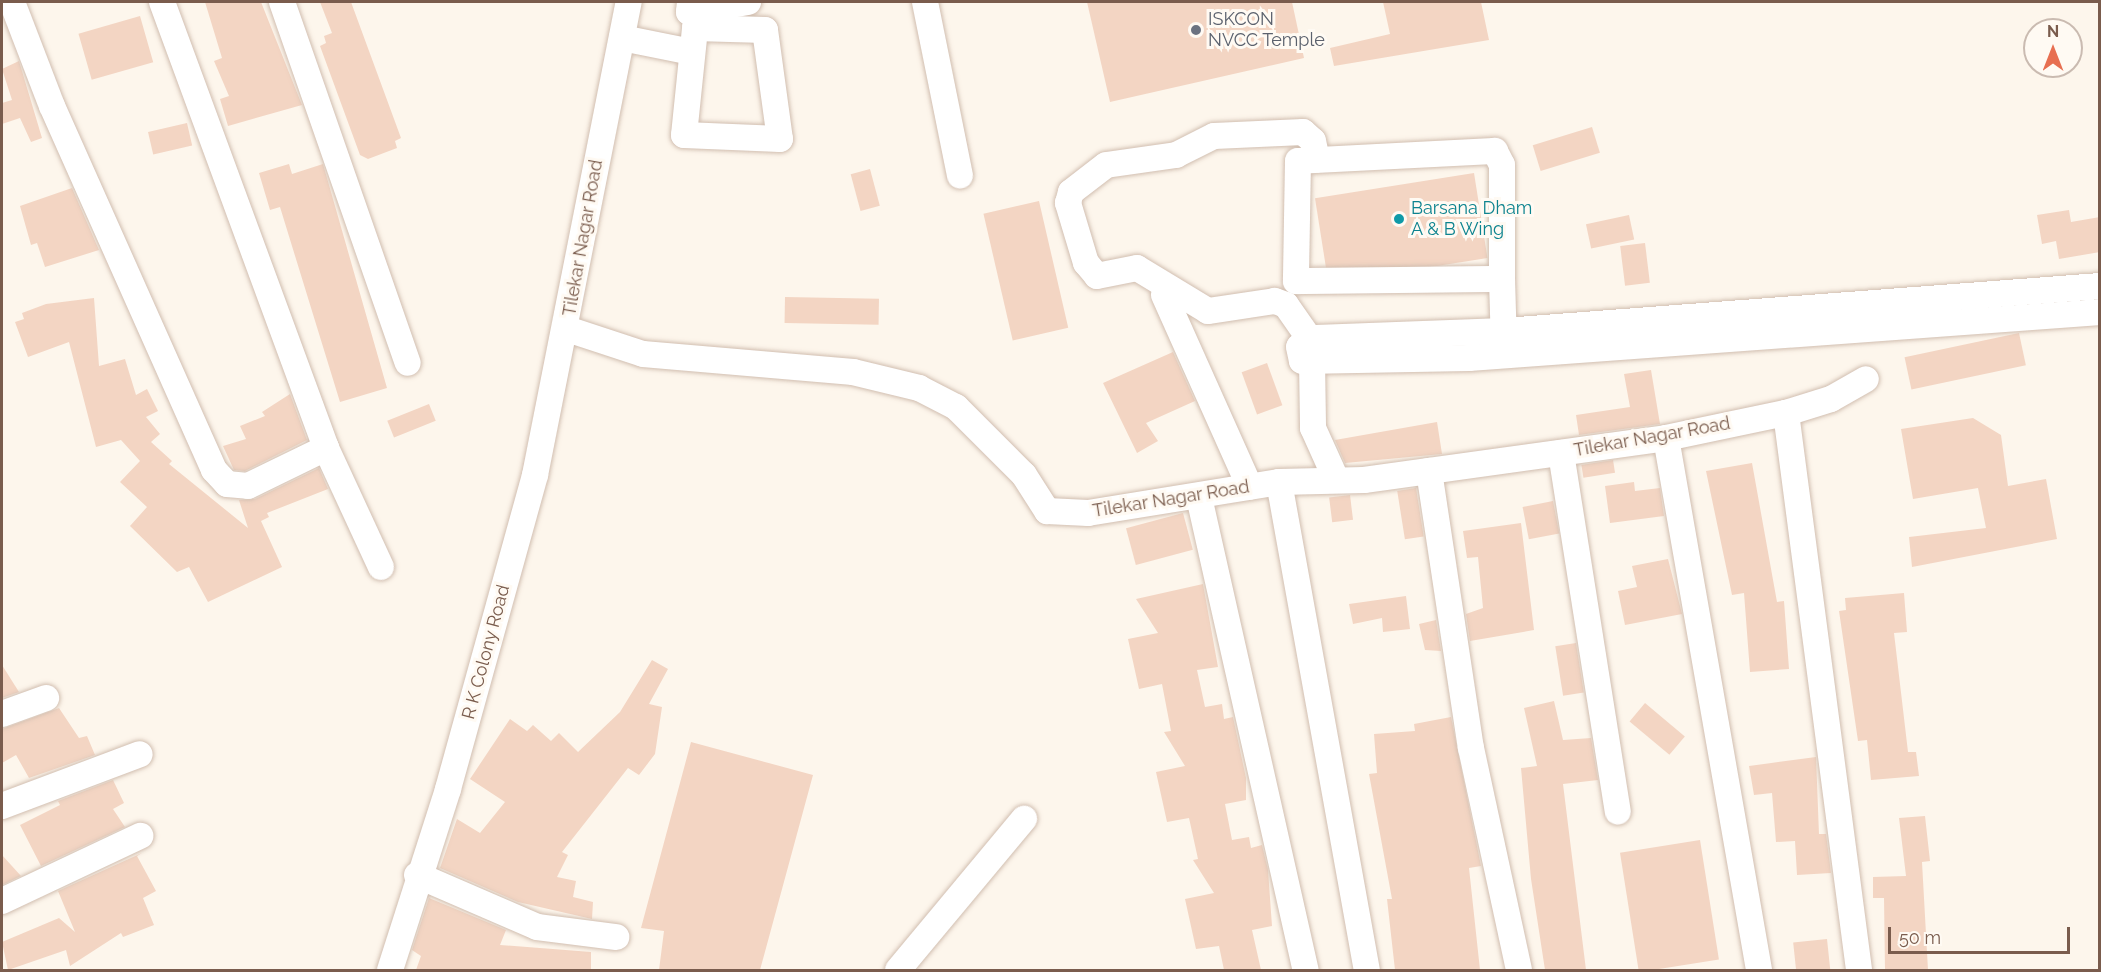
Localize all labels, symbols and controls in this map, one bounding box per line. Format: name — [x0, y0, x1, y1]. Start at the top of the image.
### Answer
place label: ISKCON NVCC Temple — [1208, 9, 1325, 52]
north arrow — [2023, 18, 2083, 78]
text: N — [2047, 22, 2059, 41]
marker: ISKCON NVCC Temple — [1189, 23, 1203, 37]
street label: Tilekar Nagar Road — [559, 158, 607, 318]
place label: Barsana Dham A & B Wing — [1411, 198, 1532, 240]
marker: Barsana Dham A & B Wing — [1392, 212, 1406, 226]
street label: Tilekar Nagar Road — [1572, 413, 1732, 461]
street label: Tilekar Nagar Road — [1091, 476, 1251, 522]
street label: R K Colony Road — [458, 582, 514, 722]
scale bar — [1891, 915, 2072, 953]
text: 50 m — [1899, 927, 1941, 948]

